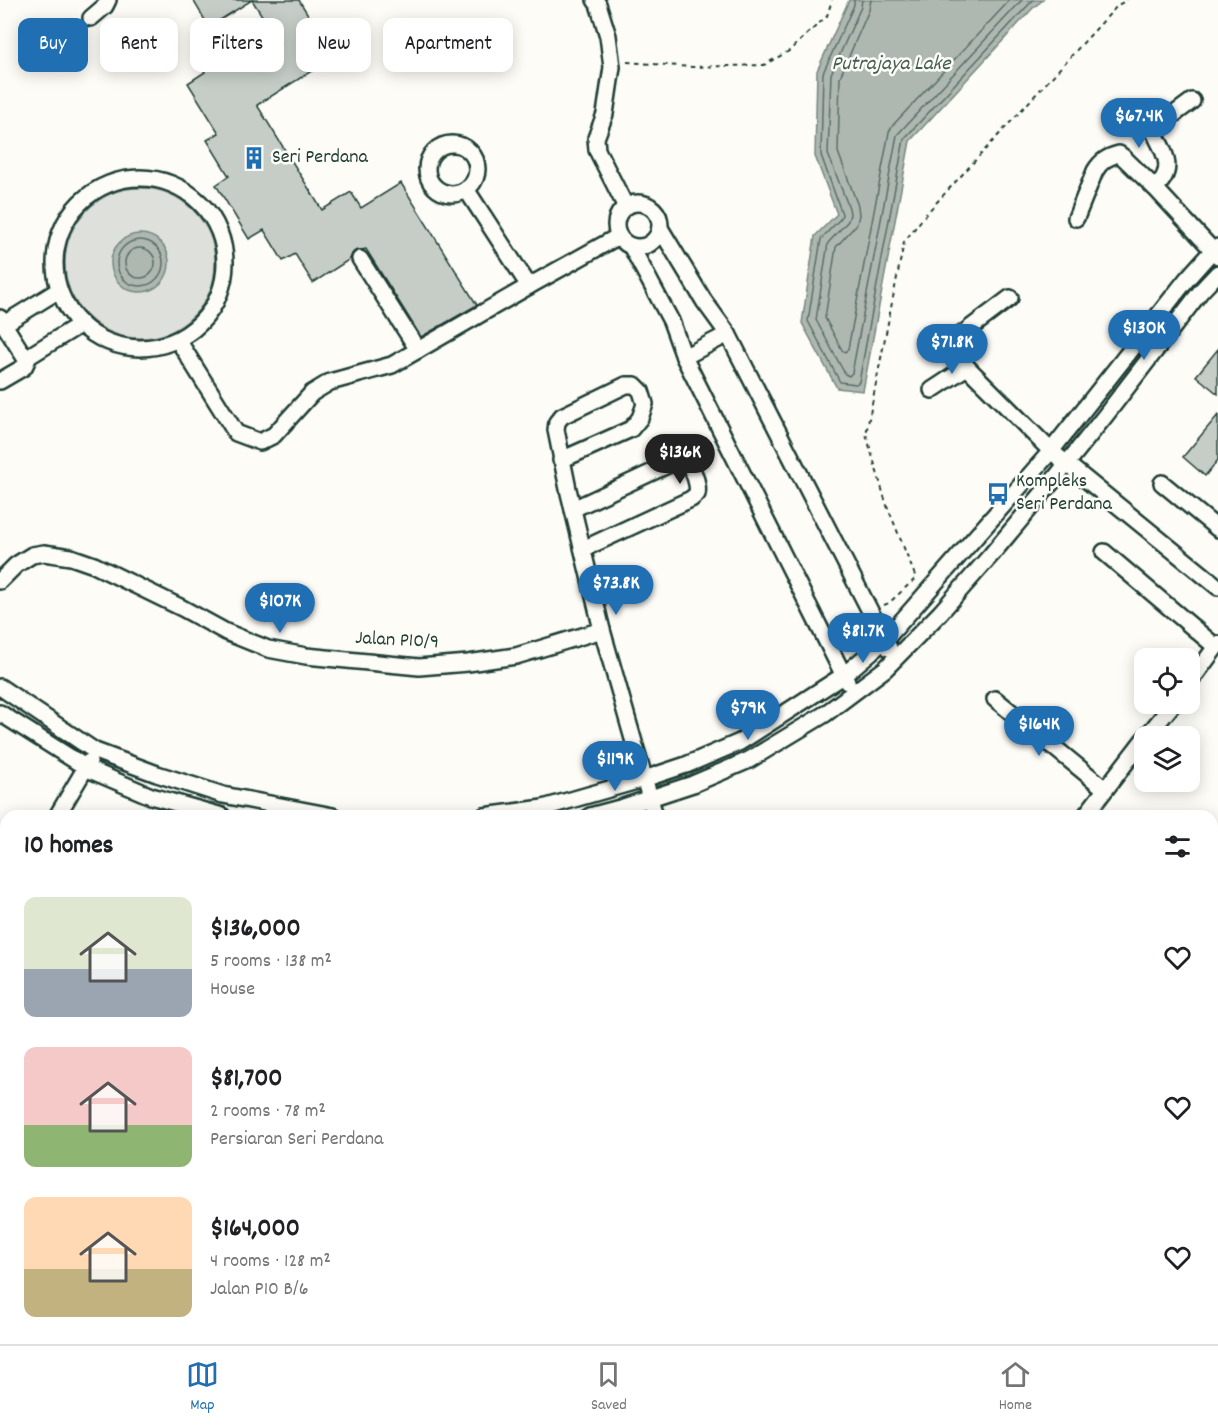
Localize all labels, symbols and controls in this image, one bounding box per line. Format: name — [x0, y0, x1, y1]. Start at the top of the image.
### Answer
chip: Buy — [18, 18, 88, 72]
chip: Rent — [100, 18, 178, 72]
chip: Filters — [190, 18, 284, 72]
chip: New — [296, 18, 371, 72]
chip: Apartment — [383, 18, 513, 72]
water label: Putrajaya Lake — [832, 50, 952, 80]
pin: $67.4K — [1090, 98, 1188, 149]
text: $67.4K — [1115, 103, 1163, 131]
place label: Seri Perdana — [272, 144, 369, 172]
building icon: Seri Perdana — [241, 145, 267, 171]
pin: $130K — [1102, 310, 1186, 361]
text: $130K — [1122, 315, 1166, 343]
pin: $71.8K — [903, 324, 1001, 375]
text: $71.8K — [931, 329, 973, 357]
pin: $136K — [638, 434, 722, 485]
text: $136K — [659, 439, 701, 467]
place label: Kompleks Seri Perdana — [1016, 468, 1113, 519]
bus stop icon: Kompleks Seri Perdana — [985, 481, 1011, 507]
pin: $73.8K — [567, 565, 665, 616]
text: $73.8K — [592, 570, 640, 598]
pin: $107K — [238, 583, 322, 634]
text: $107K — [259, 588, 301, 616]
pin: $81.7K — [814, 613, 912, 664]
text: $81.7K — [842, 618, 884, 646]
street label: Jalan P10/9 — [354, 625, 440, 657]
map controls — [1134, 648, 1200, 792]
button: locate — [1134, 648, 1200, 714]
pin: $79K — [712, 690, 784, 741]
text: $79K — [730, 695, 766, 723]
pin: $164K — [997, 706, 1081, 757]
text: $164K — [1018, 711, 1060, 739]
button: layers — [1134, 726, 1200, 792]
pin: $119K — [573, 741, 657, 792]
text: $119K — [596, 746, 634, 774]
text: 10 homes — [24, 828, 114, 865]
icon: filters — [1161, 830, 1194, 863]
text: $136,000 — [210, 911, 301, 948]
icon: home — [72, 921, 144, 993]
icon: heart — [1161, 941, 1194, 974]
text: 5 rooms · 138 m² — [210, 948, 332, 976]
text: House — [210, 976, 255, 1004]
text: $81,700 — [210, 1061, 283, 1098]
icon: home — [72, 1071, 144, 1143]
icon: heart — [1161, 1091, 1194, 1124]
text: 2 rooms · 78 m² — [210, 1098, 326, 1126]
text: Persiaran Seri Perdana — [210, 1126, 383, 1154]
text: $164,000 — [210, 1211, 300, 1248]
icon: home — [72, 1221, 144, 1293]
icon: heart — [1161, 1241, 1194, 1274]
text: 4 rooms · 128 m² — [210, 1248, 331, 1276]
text: Jalan P10 B/6 — [210, 1276, 309, 1304]
tab: Map — [186, 1358, 219, 1417]
tab: Saved — [591, 1358, 627, 1417]
tab: Home — [999, 1358, 1032, 1417]

